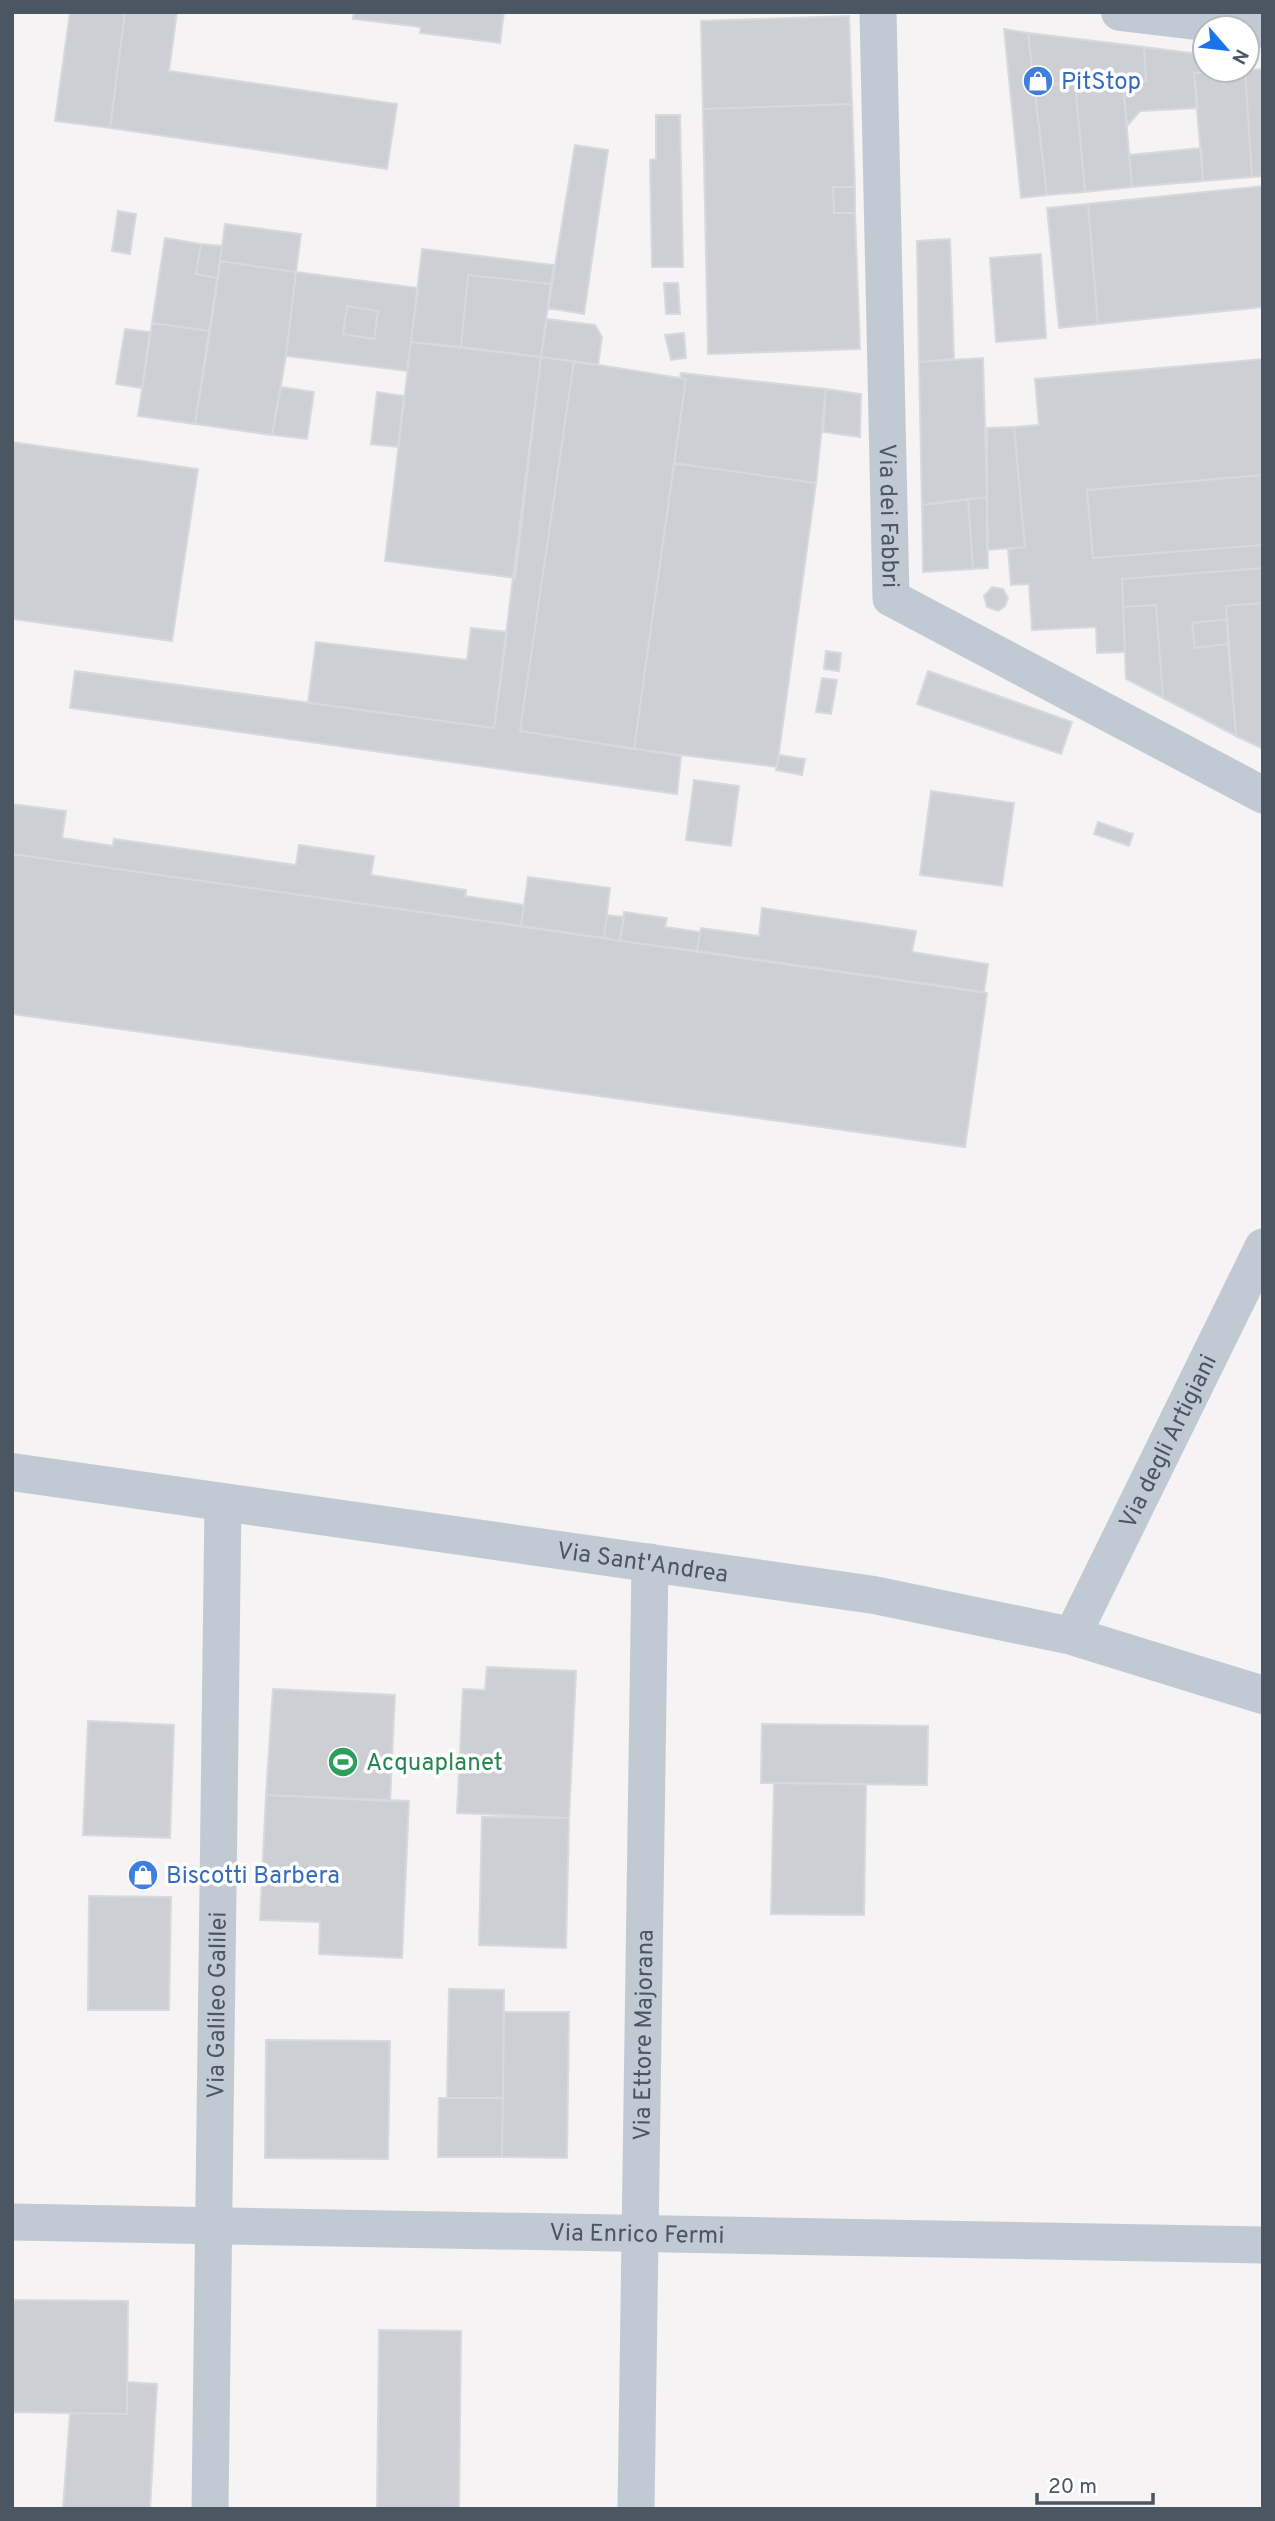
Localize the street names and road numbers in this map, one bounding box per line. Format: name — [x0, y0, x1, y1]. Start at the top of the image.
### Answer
street label: Via dei Fabbri — [871, 443, 904, 589]
street label: Via degli Artigiani — [1114, 1350, 1225, 1534]
street label: Via Sant'Andrea — [555, 1537, 730, 1591]
street label: Via Galileo Galilei — [202, 1911, 235, 2099]
street label: Via Ettore Majorana — [628, 1929, 662, 2141]
street label: Via Enrico Fermi — [549, 2219, 725, 2252]

